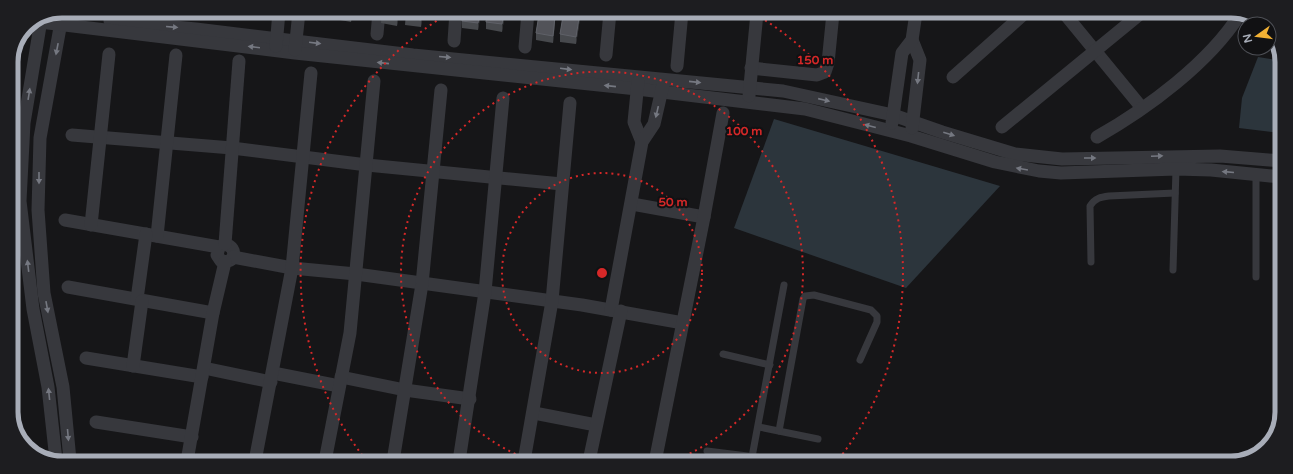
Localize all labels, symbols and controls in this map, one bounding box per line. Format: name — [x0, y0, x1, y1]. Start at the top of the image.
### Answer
north arrow — [1237, 16, 1277, 56]
one-way arrow — [166, 24, 178, 31]
text: N — [1240, 32, 1255, 44]
one-way arrow — [309, 40, 321, 46]
one-way arrow — [54, 43, 60, 56]
one-way arrow — [248, 44, 260, 50]
text: 150 m — [797, 53, 833, 67]
one-way arrow — [439, 54, 451, 61]
one-way arrow — [377, 60, 389, 66]
one-way arrow — [560, 66, 572, 72]
one-way arrow — [915, 72, 922, 84]
one-way arrow — [689, 79, 701, 85]
one-way arrow — [604, 83, 616, 90]
one-way arrow — [26, 88, 32, 100]
one-way arrow — [818, 97, 830, 103]
one-way arrow — [654, 106, 660, 118]
one-way arrow — [864, 123, 876, 129]
text: 100 m — [726, 124, 762, 138]
one-way arrow — [943, 131, 955, 137]
one-way arrow — [1151, 153, 1164, 159]
one-way arrow — [1084, 155, 1097, 161]
one-way arrow — [1016, 165, 1028, 171]
one-way arrow — [1222, 168, 1234, 175]
one-way arrow — [36, 172, 42, 185]
text: 50 m — [658, 195, 688, 209]
one-way arrow — [24, 259, 31, 272]
centre of rings — [595, 266, 609, 280]
one-way arrow — [44, 301, 50, 313]
one-way arrow — [46, 388, 52, 400]
one-way arrow — [65, 429, 72, 441]

